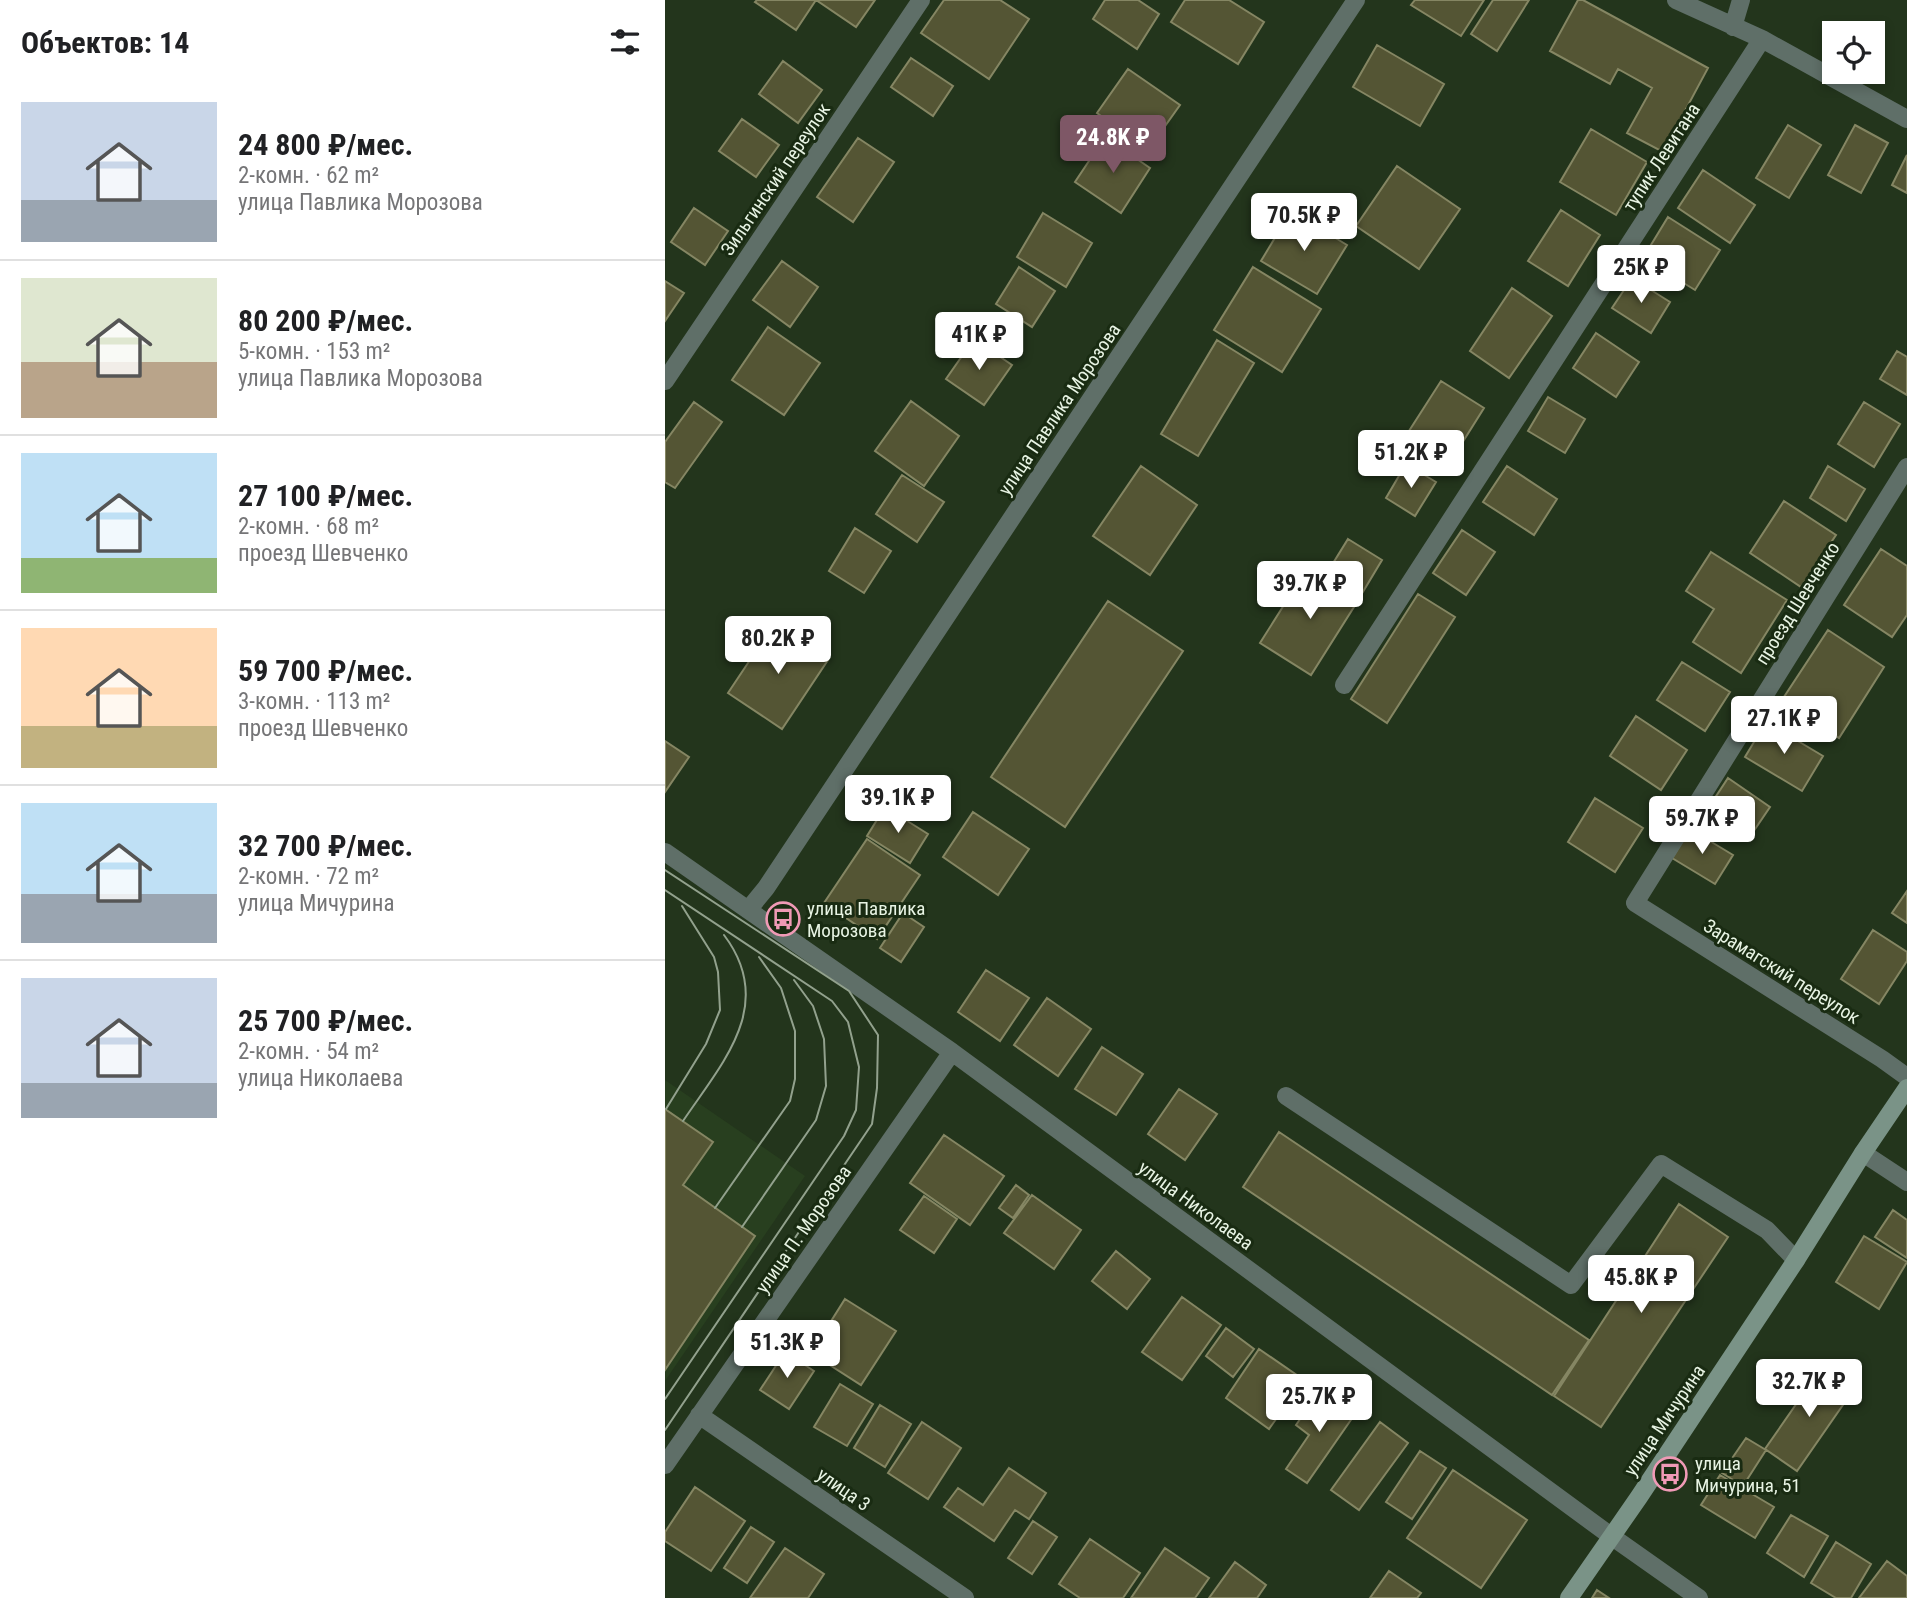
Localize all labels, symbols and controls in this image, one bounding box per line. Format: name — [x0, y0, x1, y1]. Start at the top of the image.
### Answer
map controls — [1822, 21, 1885, 84]
button: locate — [1822, 21, 1885, 84]
icon: filters — [606, 23, 644, 61]
text: Объектов: 14 — [21, 25, 189, 60]
street label: Зильгинский переулок — [716, 99, 835, 260]
street label: тупик Левитана — [1618, 99, 1705, 216]
pin: 24.8K ₽ — [1048, 116, 1178, 175]
text: 24.8K ₽ — [1076, 124, 1150, 151]
text: 24 800 ₽/мес. — [238, 127, 413, 162]
icon: home — [77, 130, 161, 214]
text: 2-комн. · 62 m² — [238, 162, 379, 189]
text: улица Павлика Морозова — [238, 189, 483, 216]
pin: 70.5K ₽ — [1239, 194, 1369, 253]
text: 70.5K ₽ — [1267, 202, 1341, 229]
pin: 25K ₽ — [1592, 246, 1690, 305]
text: 25K ₽ — [1613, 254, 1669, 281]
text: 80 200 ₽/мес. — [238, 303, 413, 338]
icon: home — [77, 306, 161, 390]
pin: 41K ₽ — [930, 312, 1028, 372]
street label: улица Павлика Морозова — [993, 319, 1125, 500]
text: 41K ₽ — [951, 321, 1007, 348]
text: 5-комн. · 153 m² — [238, 338, 390, 365]
text: улица Павлика Морозова — [238, 365, 483, 392]
pin: 51.2K ₽ — [1346, 430, 1476, 490]
text: 51.2K ₽ — [1374, 439, 1448, 466]
text: 27 100 ₽/мес. — [238, 478, 413, 513]
icon: home — [77, 481, 161, 565]
text: 2-комн. · 68 m² — [238, 513, 379, 540]
street label: проезд Шевченко — [1750, 538, 1844, 669]
text: проезд Шевченко — [238, 540, 408, 567]
pin: 39.7K ₽ — [1245, 562, 1375, 621]
text: 39.7K ₽ — [1273, 570, 1347, 597]
pin: 80.2K ₽ — [713, 616, 843, 676]
text: 80.2K ₽ — [741, 625, 815, 652]
text: 59 700 ₽/мес. — [238, 653, 413, 688]
icon: home — [77, 656, 161, 740]
text: 3-комн. · 113 m² — [238, 688, 390, 715]
pin: 27.1K ₽ — [1719, 696, 1849, 756]
text: 27.1K ₽ — [1747, 705, 1821, 732]
text: проезд Шевченко — [238, 715, 408, 742]
pin: 39.1K ₽ — [833, 776, 963, 835]
text: 39.1K ₽ — [861, 784, 935, 811]
pin: 59.7K ₽ — [1637, 796, 1767, 856]
text: 59.7K ₽ — [1665, 805, 1739, 832]
text: 32 700 ₽/мес. — [238, 828, 413, 863]
icon: home — [77, 831, 161, 915]
text: 2-комн. · 72 m² — [238, 863, 379, 890]
text: улица Мичурина — [238, 890, 394, 917]
place label: улица Павлика Морозова — [807, 897, 925, 942]
bus stop icon: улица Павлика Морозова — [764, 900, 802, 938]
street label: Зарамагский переулок — [1699, 914, 1864, 1029]
text: 25 700 ₽/мес. — [238, 1003, 413, 1038]
icon: home — [77, 1006, 161, 1090]
text: 2-комн. · 54 m² — [238, 1038, 379, 1065]
text: улица Николаева — [238, 1065, 403, 1092]
street label: улица Николаева — [1134, 1156, 1258, 1255]
street label: улица П. Морозова — [751, 1161, 856, 1298]
pin: 45.8K ₽ — [1576, 1256, 1706, 1315]
text: 45.8K ₽ — [1604, 1264, 1678, 1291]
pin: 51.3K ₽ — [722, 1320, 852, 1380]
text: 51.3K ₽ — [750, 1329, 824, 1356]
street label: улица Мичурина — [1619, 1360, 1710, 1480]
pin: 32.7K ₽ — [1744, 1360, 1874, 1419]
text: 32.7K ₽ — [1772, 1368, 1846, 1395]
pin: 25.7K ₽ — [1254, 1374, 1384, 1434]
text: 25.7K ₽ — [1282, 1383, 1356, 1410]
place label: улица Мичурина, 51 — [1695, 1452, 1801, 1497]
bus stop icon: улица Мичурина, 51 — [1651, 1455, 1689, 1493]
street label: улица 3 — [813, 1463, 875, 1516]

